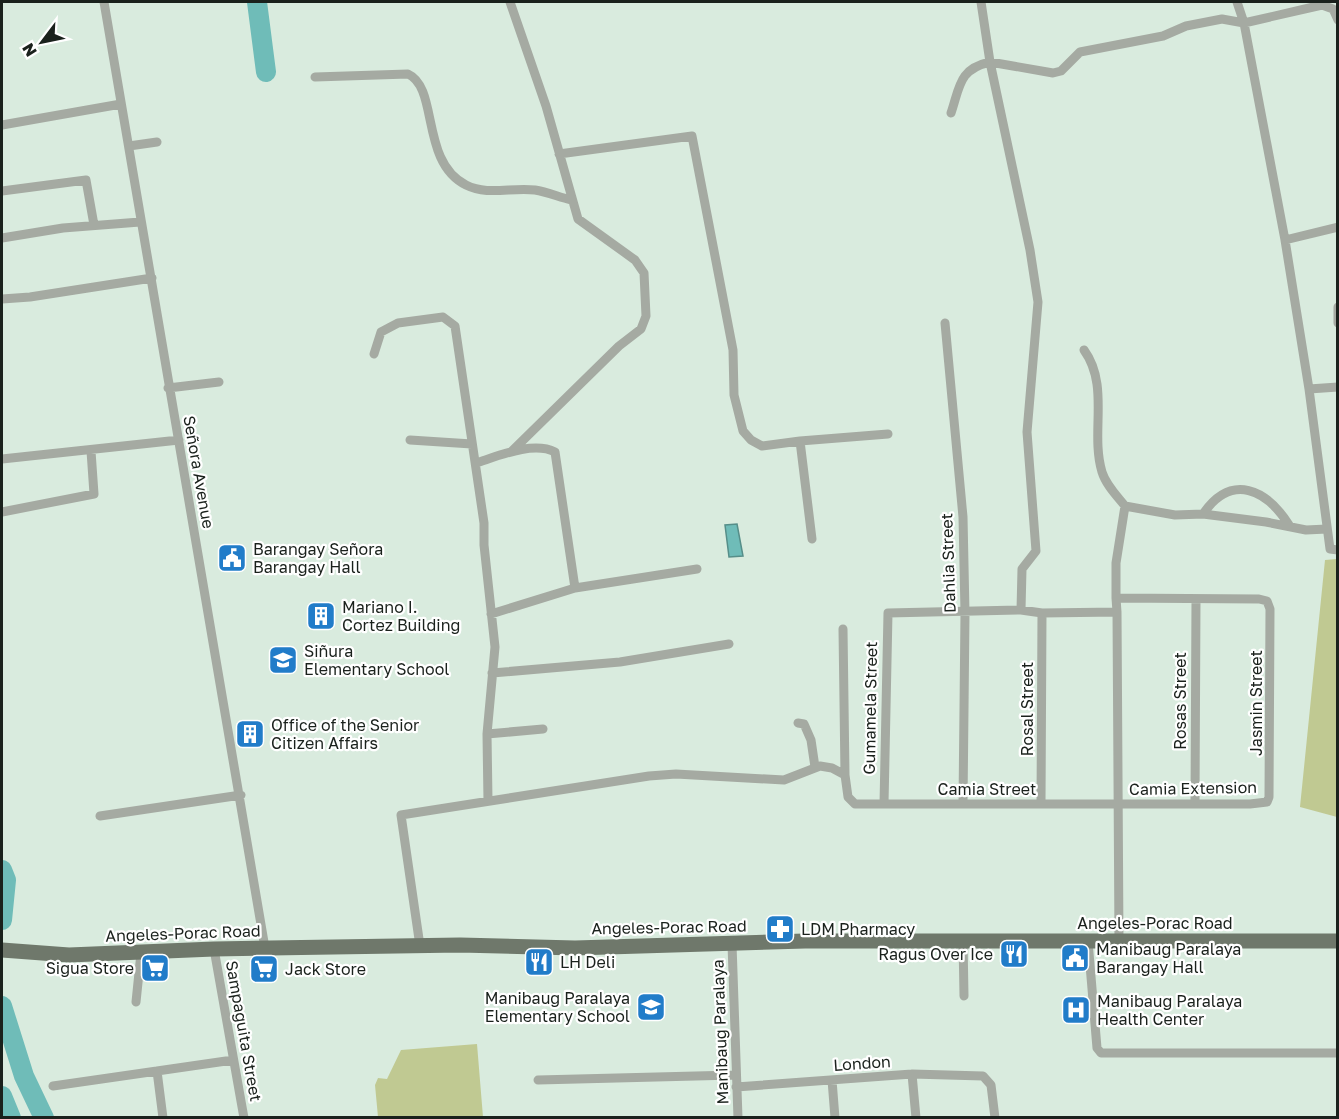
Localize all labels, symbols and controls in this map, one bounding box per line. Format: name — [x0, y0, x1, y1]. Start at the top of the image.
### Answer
north arrow — [12, 12, 72, 72]
text: N — [18, 39, 41, 60]
street label: Señora Avenue — [179, 414, 219, 530]
street label: Dahlia Street — [936, 513, 960, 613]
place label: Barangay Señora Barangay Hall — [253, 539, 383, 577]
public building icon: Barangay Señora Barangay Hall — [216, 542, 248, 574]
place label: Mariano I. Cortez Building — [342, 597, 460, 635]
building icon: Mariano I. Cortez Building — [305, 600, 337, 632]
place label: Siñura Elementary School — [304, 641, 449, 679]
street label: Gumamela Street — [859, 641, 881, 775]
school or university icon: Siñura Elementary School — [267, 644, 299, 676]
street label: Jasmin Street — [1246, 650, 1266, 756]
street label: Rosas Street — [1170, 652, 1190, 750]
street label: Rosal Street — [1017, 662, 1037, 756]
place label: Office of the Senior Citizen Affairs — [271, 715, 419, 753]
building icon: Office of the Senior Citizen Affairs — [234, 718, 266, 750]
street label: Camia Extension — [1129, 777, 1257, 799]
street label: Camia Street — [938, 779, 1036, 799]
pharmacy icon: LDM Pharmacy — [764, 913, 796, 945]
street label: Angeles-Porac Road — [1077, 913, 1233, 933]
street label: Angeles-Porac Road — [591, 916, 747, 938]
place label: LDM Pharmacy — [801, 919, 915, 939]
street label: Angeles-Porac Road — [105, 920, 261, 946]
restaurant icon: Ragus Over Ice — [998, 938, 1030, 970]
place label: Manibaug Paralaya Barangay Hall — [1096, 939, 1241, 977]
public building icon: Manibaug Paralaya Barangay Hall — [1059, 942, 1091, 974]
place label: Ragus Over Ice — [878, 944, 993, 964]
restaurant icon: LH Deli — [523, 946, 555, 978]
supermarket icon: Sigua Store — [139, 952, 171, 984]
place label: LH Deli — [560, 952, 615, 972]
supermarket icon: Jack Store — [248, 953, 280, 985]
place label: Sigua Store — [46, 958, 134, 978]
street label: Sampaguita Street — [222, 959, 266, 1103]
place label: Jack Store — [285, 959, 366, 979]
street label: Manibaug Paralaya — [707, 959, 733, 1105]
place label: Manibaug Paralaya Elementary School — [485, 988, 630, 1026]
school or university icon: Manibaug Paralaya Elementary School — [635, 991, 667, 1023]
place label: Manibaug Paralaya Health Center — [1097, 991, 1242, 1029]
hospital icon: Manibaug Paralaya Health Center — [1060, 994, 1092, 1026]
street label: London — [833, 1051, 891, 1075]

